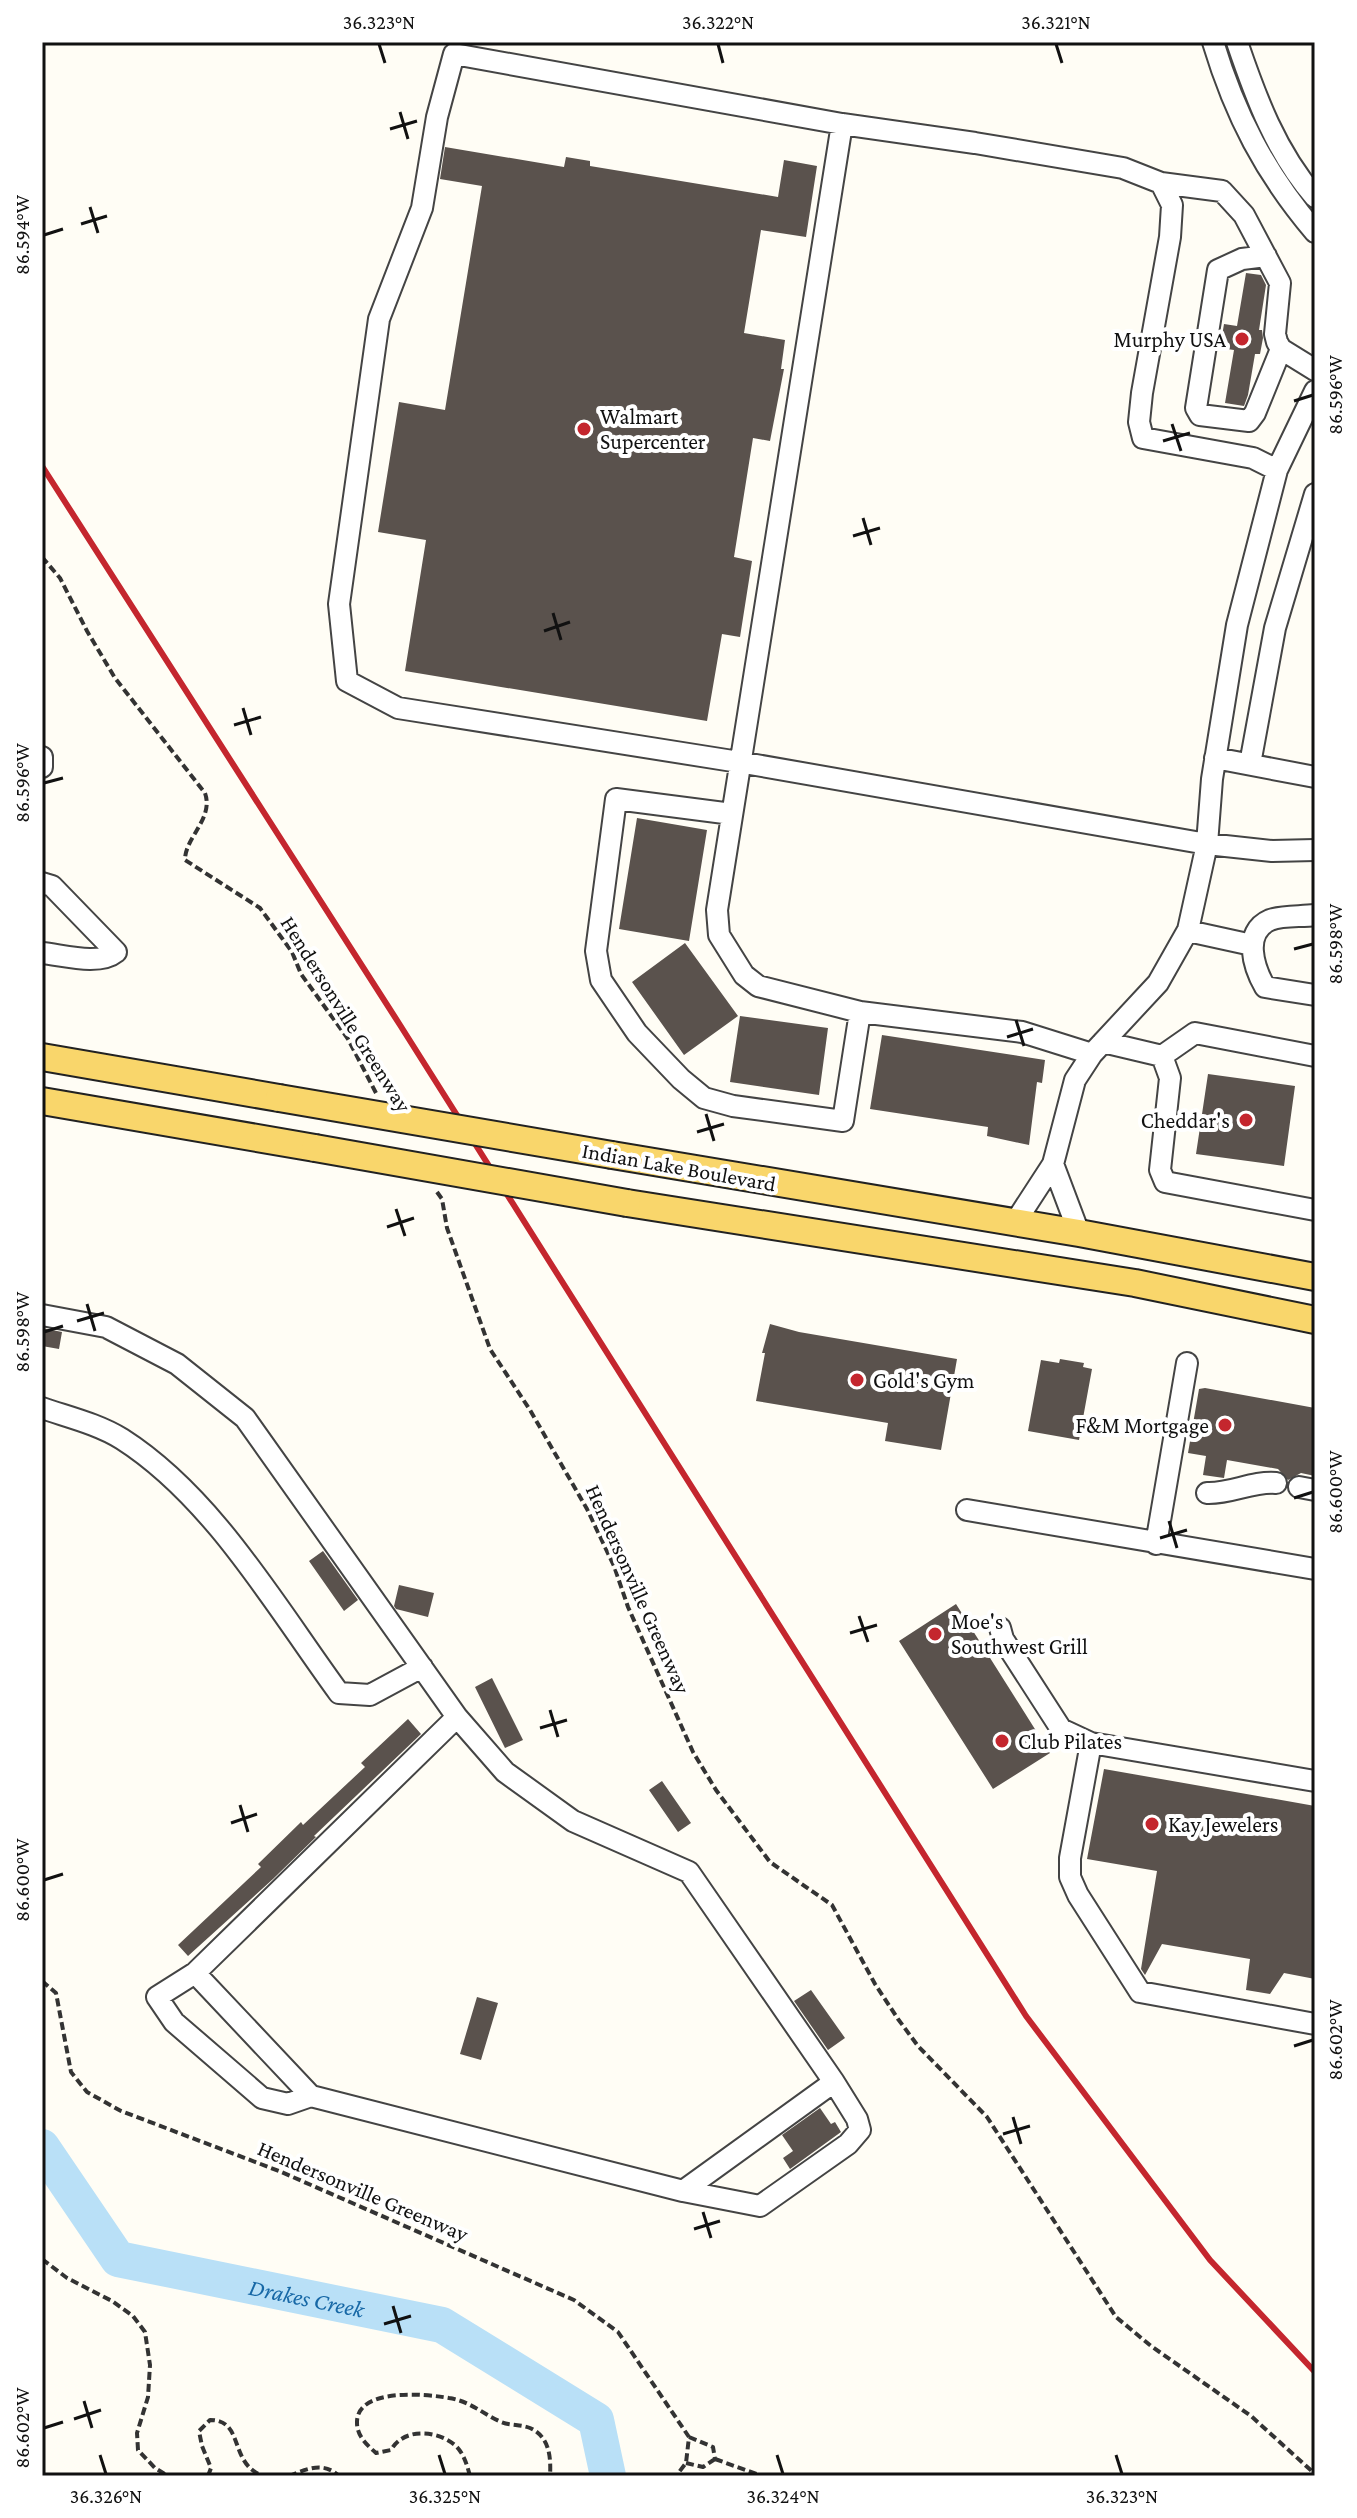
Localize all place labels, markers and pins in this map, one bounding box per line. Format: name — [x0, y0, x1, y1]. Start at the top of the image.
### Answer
place label: Murphy USA — [1114, 327, 1226, 352]
marker: Murphy USA — [1233, 330, 1251, 348]
place label: Walmart Supercenter — [600, 404, 706, 454]
marker: Walmart Supercenter — [575, 420, 593, 438]
place label: Cheddar's — [1141, 1108, 1230, 1133]
marker: Cheddar's — [1237, 1111, 1255, 1129]
place label: Gold's Gym — [873, 1368, 975, 1393]
marker: Gold's Gym — [848, 1371, 866, 1389]
place label: F&M Mortgage — [1076, 1413, 1209, 1438]
marker: F&M Mortgage — [1216, 1416, 1234, 1434]
place label: Moe's Southwest Grill — [951, 1609, 1088, 1659]
marker: Moe's Southwest Grill — [926, 1625, 944, 1643]
place label: Club Pilates — [1018, 1729, 1122, 1754]
marker: Club Pilates — [993, 1732, 1011, 1750]
place label: Kay Jewelers — [1168, 1812, 1278, 1837]
marker: Kay Jewelers — [1143, 1815, 1161, 1833]

